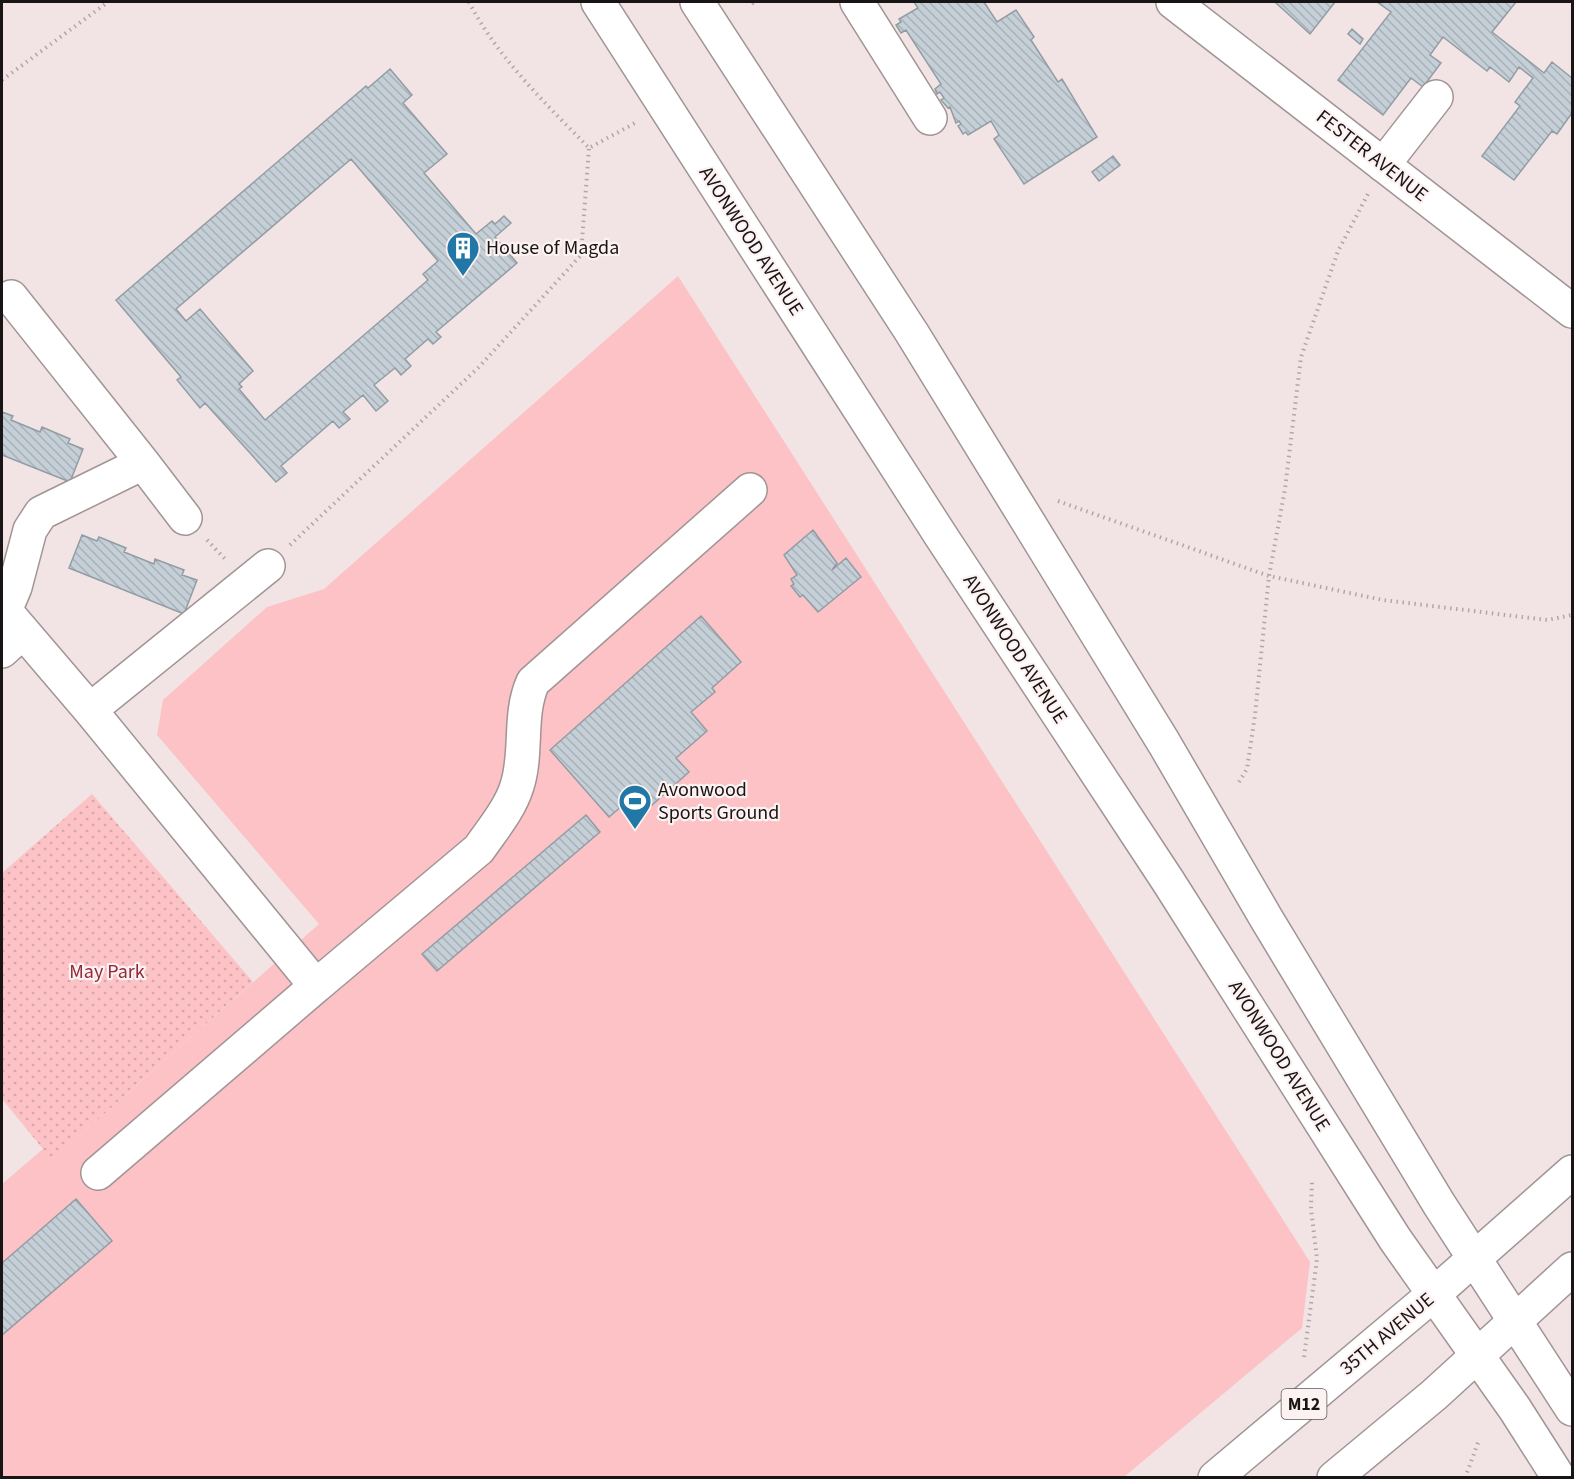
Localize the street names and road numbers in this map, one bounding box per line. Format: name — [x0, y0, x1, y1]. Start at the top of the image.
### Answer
street label: FESTER AVENUE — [1310, 103, 1434, 209]
street label: AVONWOOD AVENUE — [692, 161, 810, 321]
street label: AVONWOOD AVENUE — [956, 569, 1074, 729]
street label: AVONWOOD AVENUE — [1221, 975, 1337, 1137]
street label: 35TH AVENUE — [1334, 1286, 1440, 1382]
road number: M12 — [1282, 1389, 1326, 1419]

